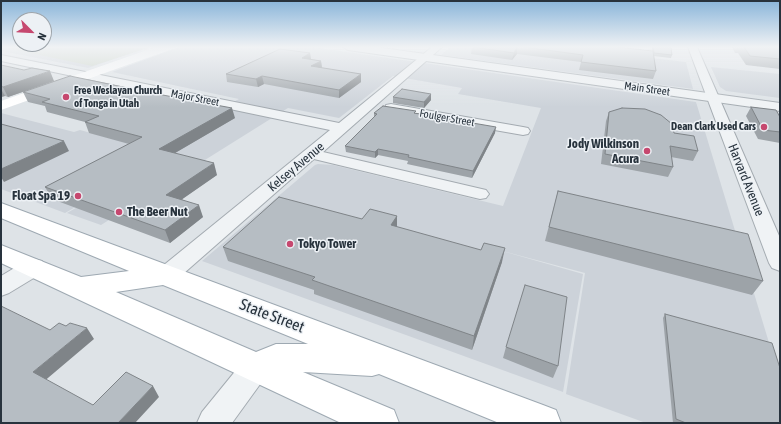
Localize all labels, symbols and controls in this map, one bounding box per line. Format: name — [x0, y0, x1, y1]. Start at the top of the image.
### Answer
north arrow — [12, 12, 52, 52]
text: N — [35, 31, 49, 42]
street label: Main Street — [623, 79, 671, 99]
place label: Free Weslayan Church of Tonga in Utah — [74, 84, 162, 110]
street label: Major Street — [170, 87, 220, 109]
marker: Free Weslayan Church of Tonga in Utah — [61, 92, 71, 102]
street label: Foulger Street — [418, 107, 476, 129]
place label: Dean Clark Used Cars — [671, 120, 756, 134]
marker: Dean Clark Used Cars — [759, 122, 769, 132]
place label: Jody Wilkinson Acura — [568, 136, 639, 167]
street label: Kelsey Avenue — [265, 139, 327, 195]
street label: Harvard Avenue — [724, 142, 768, 218]
marker: Jody Wilkinson Acura — [642, 146, 652, 156]
place label: Float Spa 19 — [12, 188, 70, 204]
marker: Float Spa 19 — [73, 191, 83, 201]
place label: The Beer Nut — [127, 204, 188, 220]
marker: The Beer Nut — [114, 207, 124, 217]
place label: Tokyo Tower — [298, 236, 356, 252]
marker: Tokyo Tower — [285, 239, 295, 249]
street label: State Street — [237, 295, 307, 337]

